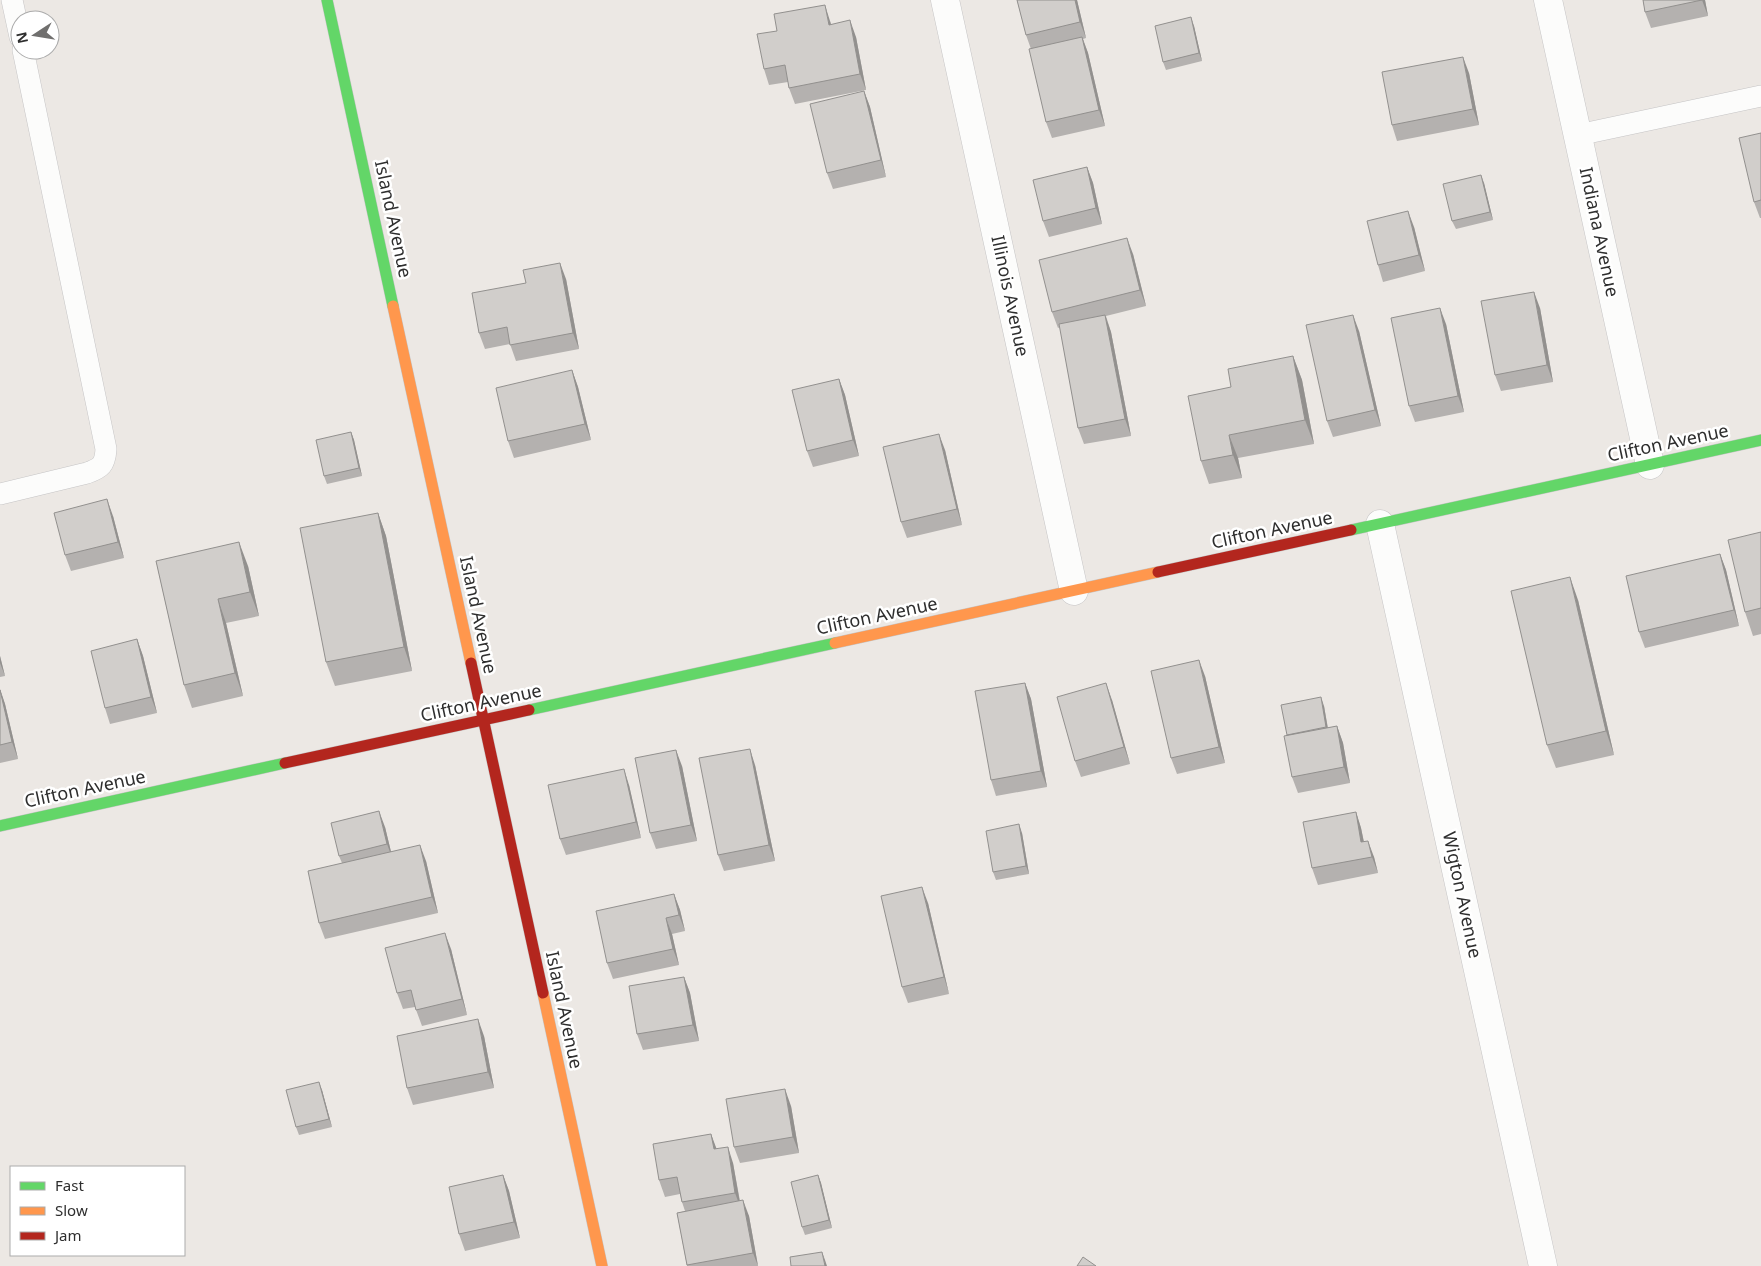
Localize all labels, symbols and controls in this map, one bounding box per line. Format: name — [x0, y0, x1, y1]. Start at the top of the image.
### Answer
north arrow — [10, 10, 60, 60]
text: N — [11, 30, 32, 45]
street label: Island Avenue — [370, 158, 418, 280]
street label: Indiana Avenue — [1575, 165, 1625, 299]
street label: Illinois Avenue — [986, 233, 1036, 359]
street label: Clifton Avenue — [1605, 417, 1731, 467]
street label: Clifton Avenue — [1209, 504, 1335, 554]
street label: Island Avenue — [455, 554, 503, 676]
street label: Clifton Avenue — [814, 590, 940, 640]
street label: Clifton Avenue — [418, 677, 544, 727]
street label: Clifton Avenue — [22, 763, 148, 813]
street label: Wigton Avenue — [1438, 829, 1488, 960]
street label: Island Avenue — [541, 949, 589, 1071]
legend — [10, 1166, 185, 1256]
text: Fast — [55, 1175, 84, 1195]
text: Slow — [55, 1200, 88, 1220]
text: Jam — [53, 1225, 82, 1245]

